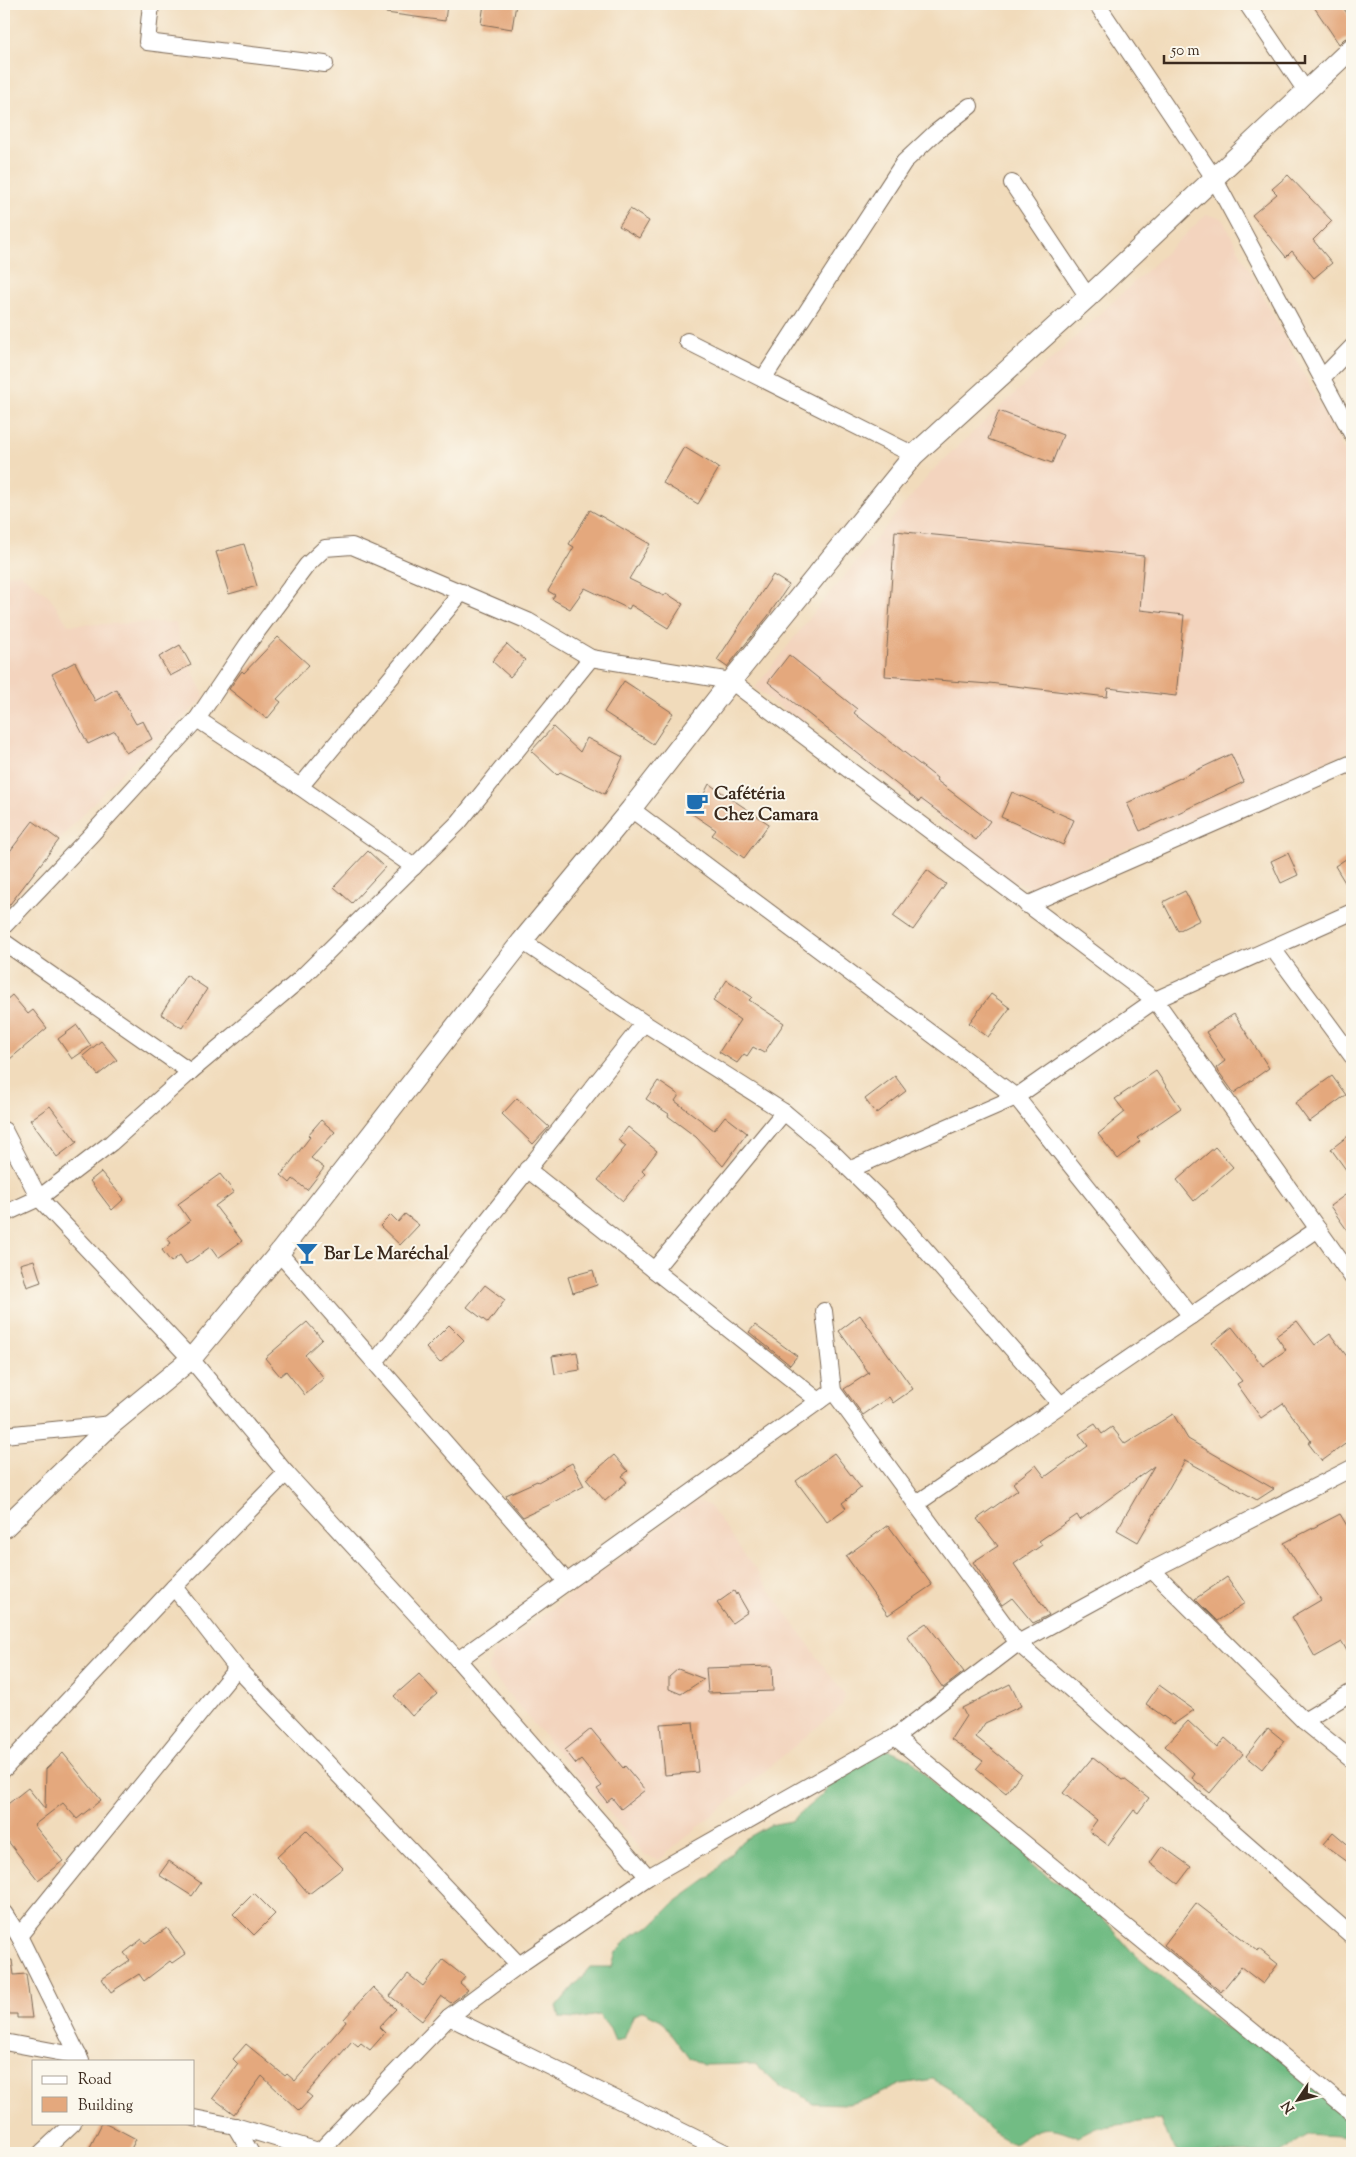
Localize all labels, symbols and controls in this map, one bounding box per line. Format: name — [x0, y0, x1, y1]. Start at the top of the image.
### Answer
scale bar — [1164, 32, 1305, 64]
text: 50 m — [1170, 41, 1200, 62]
place label: Cafétéria Chez Camara — [714, 782, 819, 829]
cafe icon: Cafétéria Chez Camara — [684, 790, 710, 816]
bar icon: Bar Le Maréchal — [294, 1240, 320, 1266]
place label: Bar Le Maréchal — [324, 1242, 450, 1268]
legend — [32, 2060, 195, 2124]
text: Road — [78, 2070, 112, 2091]
north arrow — [1274, 2074, 1324, 2124]
text: Building — [78, 2096, 133, 2117]
text: N — [1278, 2096, 1300, 2117]

